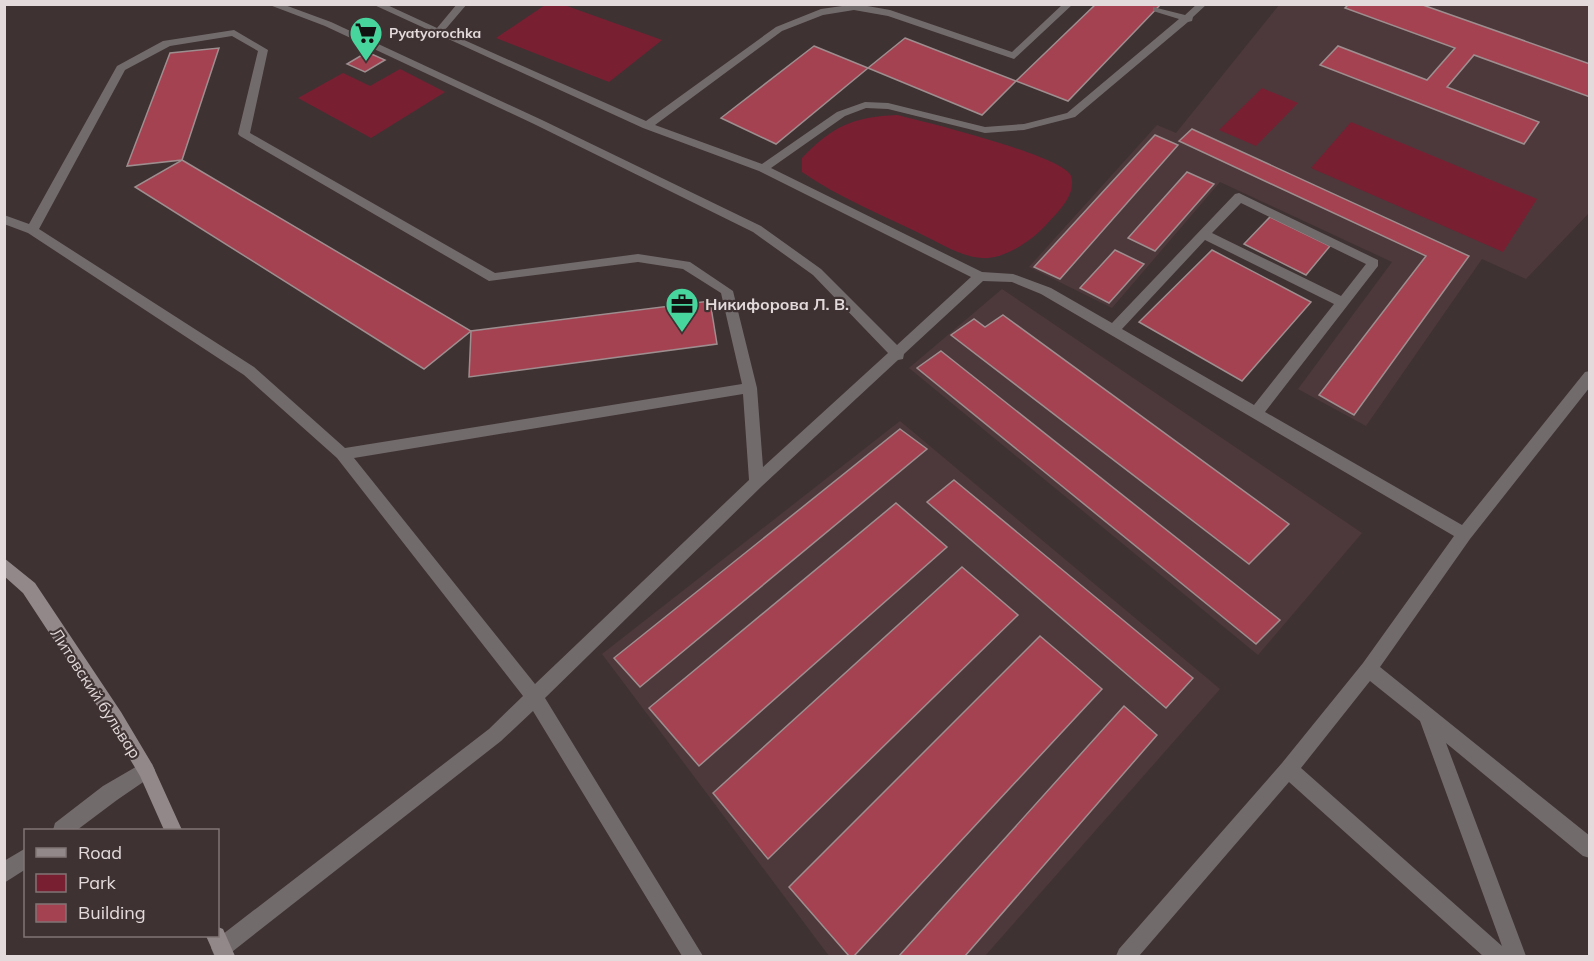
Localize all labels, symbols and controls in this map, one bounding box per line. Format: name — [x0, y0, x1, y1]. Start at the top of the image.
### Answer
supermarket icon: Pyatyorochka — [348, 15, 384, 62]
place label: Pyatyorochka — [389, 24, 481, 42]
office icon: Никифорова Л. В. — [664, 286, 700, 333]
place label: Никифорова Л. В. — [705, 294, 849, 314]
street label: Литовский бульвар — [46, 624, 146, 762]
legend — [24, 829, 219, 937]
text: Road — [78, 841, 122, 864]
text: Park — [78, 871, 117, 894]
text: Building — [78, 901, 146, 924]

